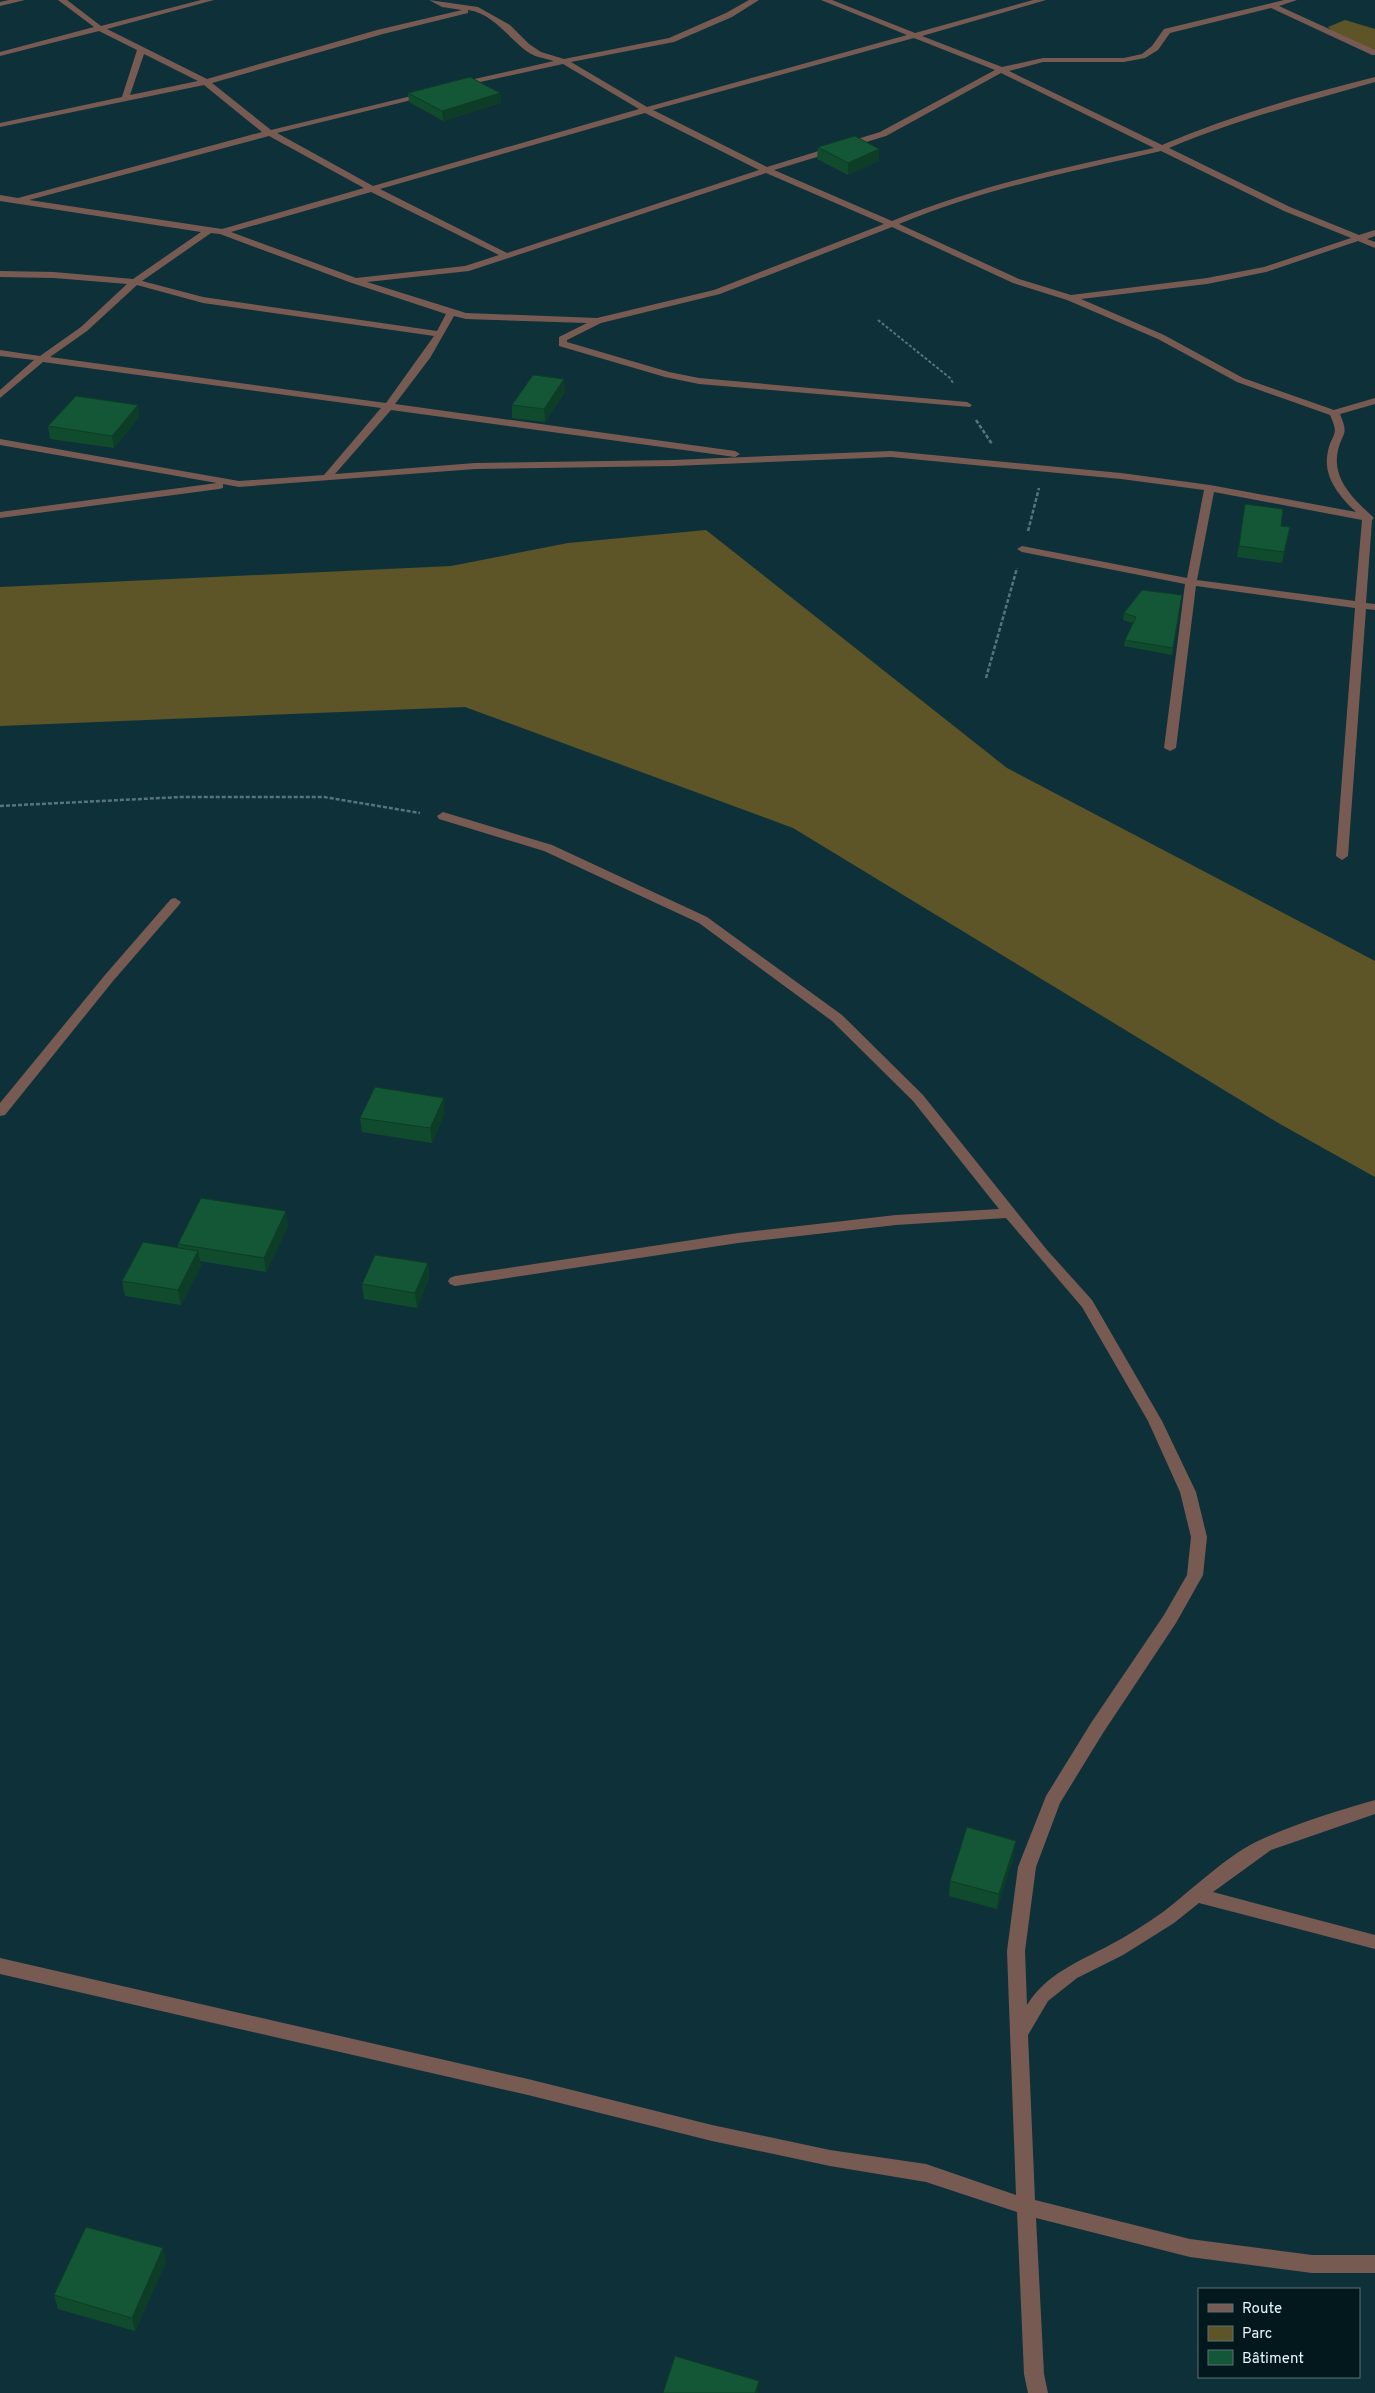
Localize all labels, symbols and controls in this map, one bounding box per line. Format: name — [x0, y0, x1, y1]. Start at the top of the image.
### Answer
legend — [1198, 2288, 1360, 2378]
text: Route — [1242, 2300, 1282, 2319]
text: Parc — [1242, 2325, 1272, 2344]
text: Bâtiment — [1242, 2350, 1304, 2369]

